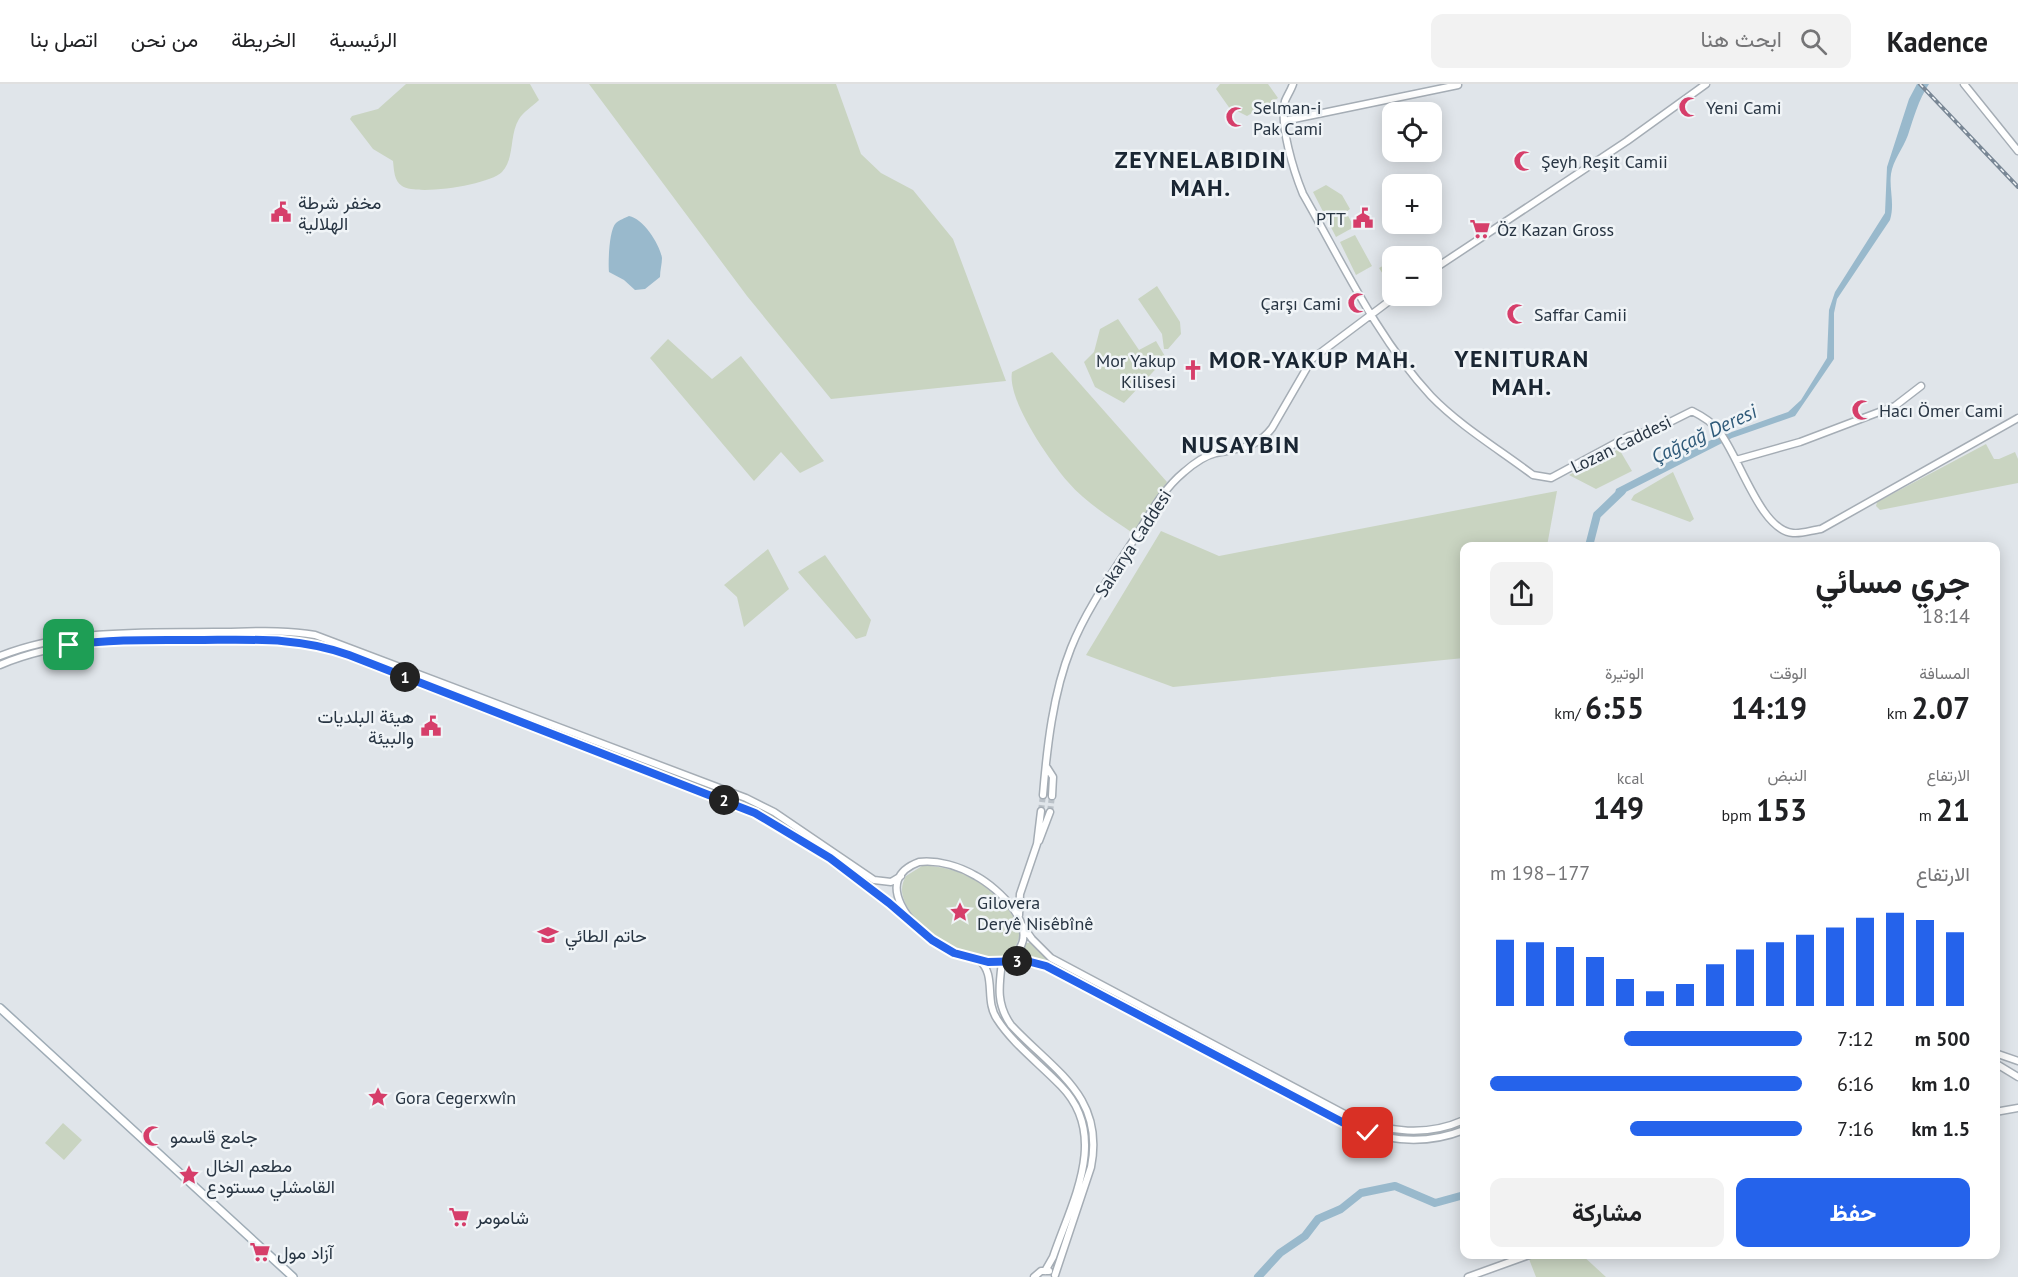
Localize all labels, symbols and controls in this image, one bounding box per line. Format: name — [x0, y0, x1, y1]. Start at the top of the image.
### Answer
search box — [1431, 14, 1851, 68]
text: Kadence — [1887, 23, 1988, 60]
text: ابحث هنا — [1701, 25, 1782, 53]
icon: search — [1797, 25, 1830, 58]
text: اتصل بنا — [30, 26, 98, 53]
text: من نحن — [131, 26, 198, 53]
text: الخريطة — [231, 26, 296, 53]
text: الرئيسية — [329, 26, 397, 53]
mosque icon: Yeni Cami — [1677, 95, 1701, 119]
place label: Selman-i Pak Cami — [1253, 96, 1323, 140]
place label: Yeni Cami — [1706, 96, 1781, 119]
map controls — [1382, 102, 1442, 306]
button: locate — [1382, 102, 1442, 162]
mosque icon: Selman-i Pak Cami — [1224, 105, 1248, 129]
district label: ZEYNELABIDIN MAH. — [1115, 144, 1287, 203]
mosque icon: Şeyh Reşit Camii — [1512, 149, 1536, 173]
place label: Şeyh Reşit Camii — [1541, 150, 1668, 173]
button: + — [1382, 174, 1442, 234]
place label: مخفر شرطة الهلالية — [298, 191, 381, 235]
public building icon: مخفر شرطة الهلالية — [269, 200, 293, 224]
public building icon: PTT — [1351, 206, 1375, 230]
place label: PTT — [1316, 207, 1346, 230]
supermarket icon: Öz Kazan Gross — [1468, 217, 1492, 241]
place label: Öz Kazan Gross — [1497, 218, 1614, 241]
button: − — [1382, 246, 1442, 306]
mosque icon: Çarşı Cami — [1346, 291, 1370, 315]
place label: Çarşı Cami — [1260, 292, 1341, 315]
mosque icon: Saffar Camii — [1505, 302, 1529, 326]
place label: Saffar Camii — [1534, 303, 1627, 326]
district label: YENITURAN MAH. — [1453, 343, 1590, 402]
district label: MOR-YAKUP MAH. — [1209, 344, 1417, 375]
place label: Mor Yakup Kilisesi — [1096, 349, 1176, 393]
church icon: Mor Yakup Kilisesi — [1181, 358, 1205, 382]
water label: Çağçağ Deresi — [1647, 398, 1762, 470]
mosque icon: Hacı Ömer Cami — [1850, 398, 1874, 422]
place label: Hacı Ömer Cami — [1879, 399, 2003, 422]
street label: Lozan Caddesi — [1567, 410, 1675, 478]
district label: NUSAYBIN — [1182, 429, 1300, 460]
street label: Sakarya Caddesi — [1090, 485, 1176, 601]
text: جري مسائي — [1815, 559, 1970, 602]
button: share — [1490, 562, 1553, 625]
text: 18:14 — [1922, 603, 1970, 629]
pin — [43, 619, 94, 670]
icon: arrive — [52, 628, 85, 661]
pin: 1 — [390, 662, 420, 692]
text: الوتيرة — [1605, 663, 1644, 683]
text: الوقت — [1769, 663, 1807, 683]
text: المسافة — [1919, 663, 1970, 683]
text: 1 — [400, 667, 410, 687]
text: 6:55 — [1585, 688, 1644, 727]
text: 14:19 — [1731, 688, 1807, 727]
text: 2.07 — [1912, 688, 1970, 727]
text: /km — [1554, 703, 1585, 723]
text: km — [1887, 703, 1912, 723]
place label: هيئة البلديات والبيئة — [317, 705, 414, 749]
public building icon: هيئة البلديات والبيئة — [419, 714, 443, 738]
text: النبض — [1767, 765, 1807, 785]
text: الارتفاع — [1927, 765, 1970, 785]
text: kcal — [1617, 768, 1644, 788]
pin: 2 — [709, 785, 739, 815]
text: 149 — [1593, 788, 1644, 827]
text: 2 — [719, 790, 729, 810]
text: 153 — [1756, 790, 1807, 829]
text: 21 — [1936, 790, 1970, 829]
text: bpm — [1721, 805, 1756, 825]
text: m — [1919, 805, 1936, 825]
text: 177–198 m — [1490, 860, 1590, 886]
text: الارتفاع — [1916, 861, 1970, 887]
place label: Gilovera Deryê Nisêbînê — [977, 891, 1093, 935]
place icon: Gilovera Deryê Nisêbînê — [948, 900, 972, 924]
school or university icon: حاتم الطائي — [536, 923, 560, 947]
place label: حاتم الطائي — [565, 924, 647, 951]
pin: 3 — [1002, 946, 1032, 976]
text: 3 — [1012, 951, 1022, 971]
text: 7:12 — [1837, 1026, 1874, 1052]
text: 500 m — [1915, 1026, 1970, 1052]
text: 6:16 — [1837, 1071, 1874, 1097]
text: 1.0 km — [1911, 1071, 1970, 1097]
place icon: Gora Cegerxwîn — [366, 1085, 390, 1109]
place label: Gora Cegerxwîn — [395, 1086, 516, 1109]
pin — [1342, 1107, 1393, 1158]
icon: check — [1351, 1116, 1384, 1149]
text: 7:16 — [1837, 1116, 1874, 1142]
text: 1.5 km — [1911, 1116, 1970, 1142]
mosque icon: جامع قاسمو — [141, 1124, 165, 1148]
place label: جامع قاسمو — [170, 1125, 257, 1149]
place label: مطعم الخال القامشلي مستودع — [206, 1154, 335, 1202]
place icon: مطعم الخال القامشلي مستودع — [177, 1163, 201, 1187]
button: مشاركة — [1490, 1178, 1724, 1247]
button: حفظ — [1736, 1178, 1970, 1247]
supermarket icon: شامومر — [447, 1205, 471, 1229]
place label: شامومر — [475, 1206, 529, 1229]
supermarket icon: آزاد مول — [248, 1240, 272, 1264]
place label: آزاد مول — [277, 1241, 335, 1264]

